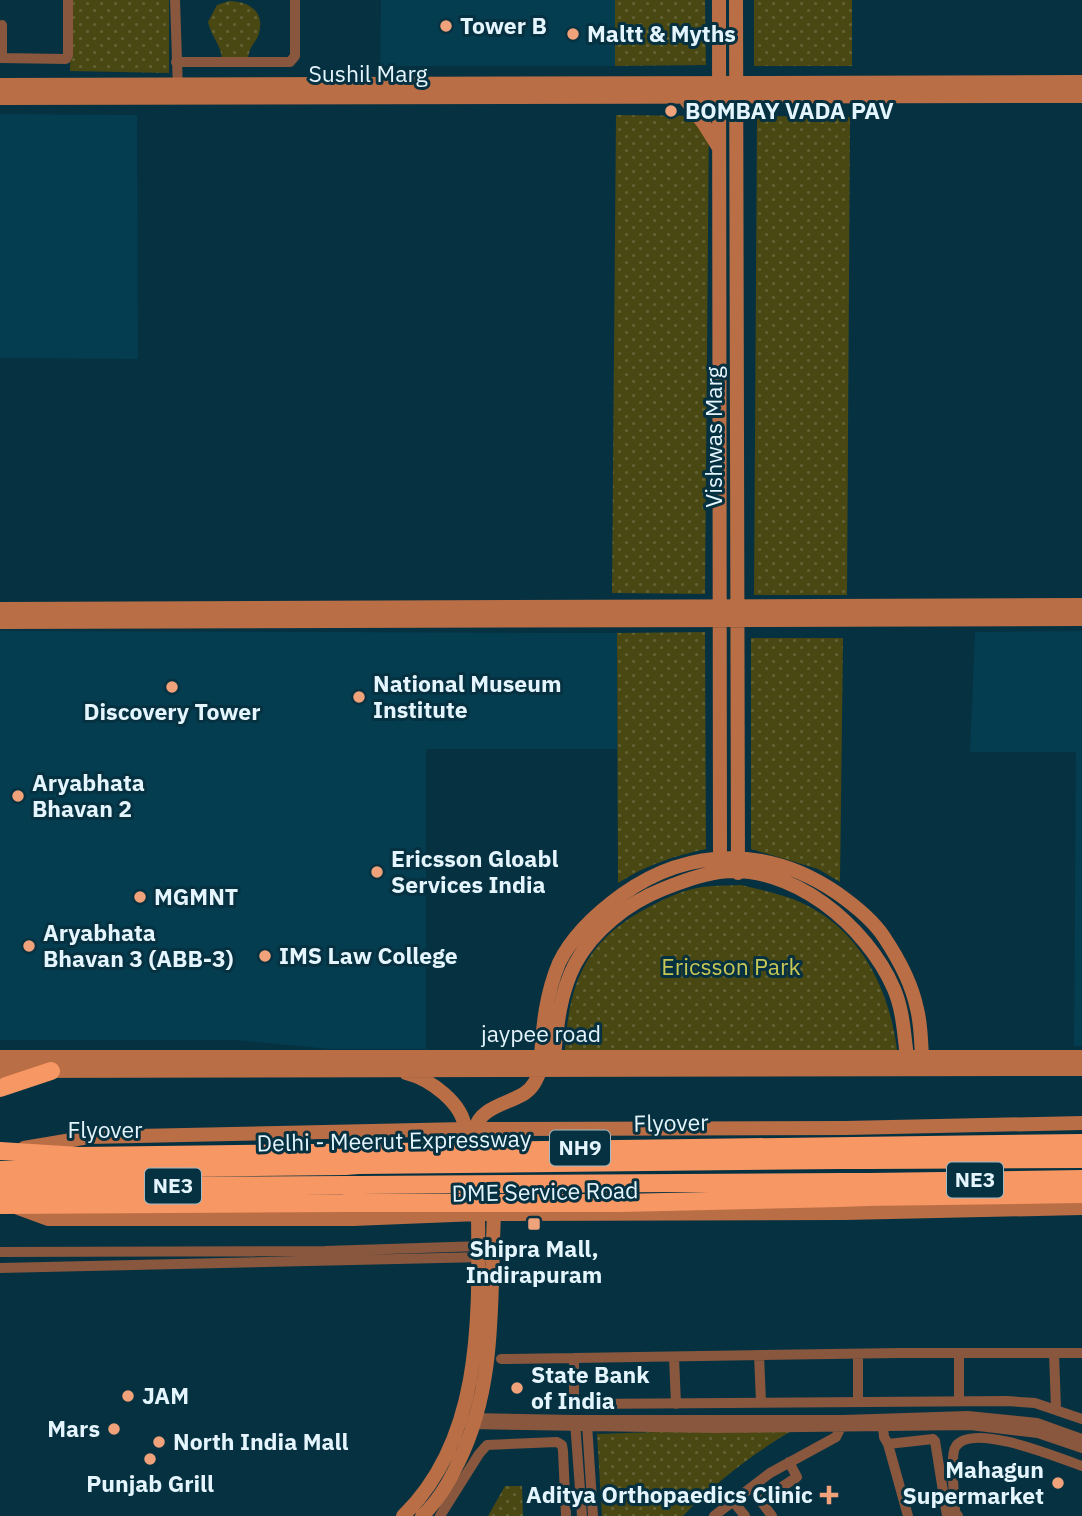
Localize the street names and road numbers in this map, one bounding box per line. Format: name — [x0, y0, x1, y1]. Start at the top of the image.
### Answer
street label: Sushil Marg — [308, 58, 428, 88]
street label: Vishwas Marg — [698, 366, 728, 508]
street label: jaypee road — [481, 1018, 601, 1048]
street label: Flyover — [633, 1106, 709, 1138]
street label: Flyover — [67, 1114, 143, 1144]
street label: Delhi - Meerut Expressway — [256, 1123, 532, 1157]
road number: NH9 — [550, 1130, 610, 1166]
road number: NE3 — [947, 1162, 1003, 1198]
road number: NE3 — [145, 1168, 201, 1204]
street label: DME Service Road — [451, 1174, 639, 1208]

